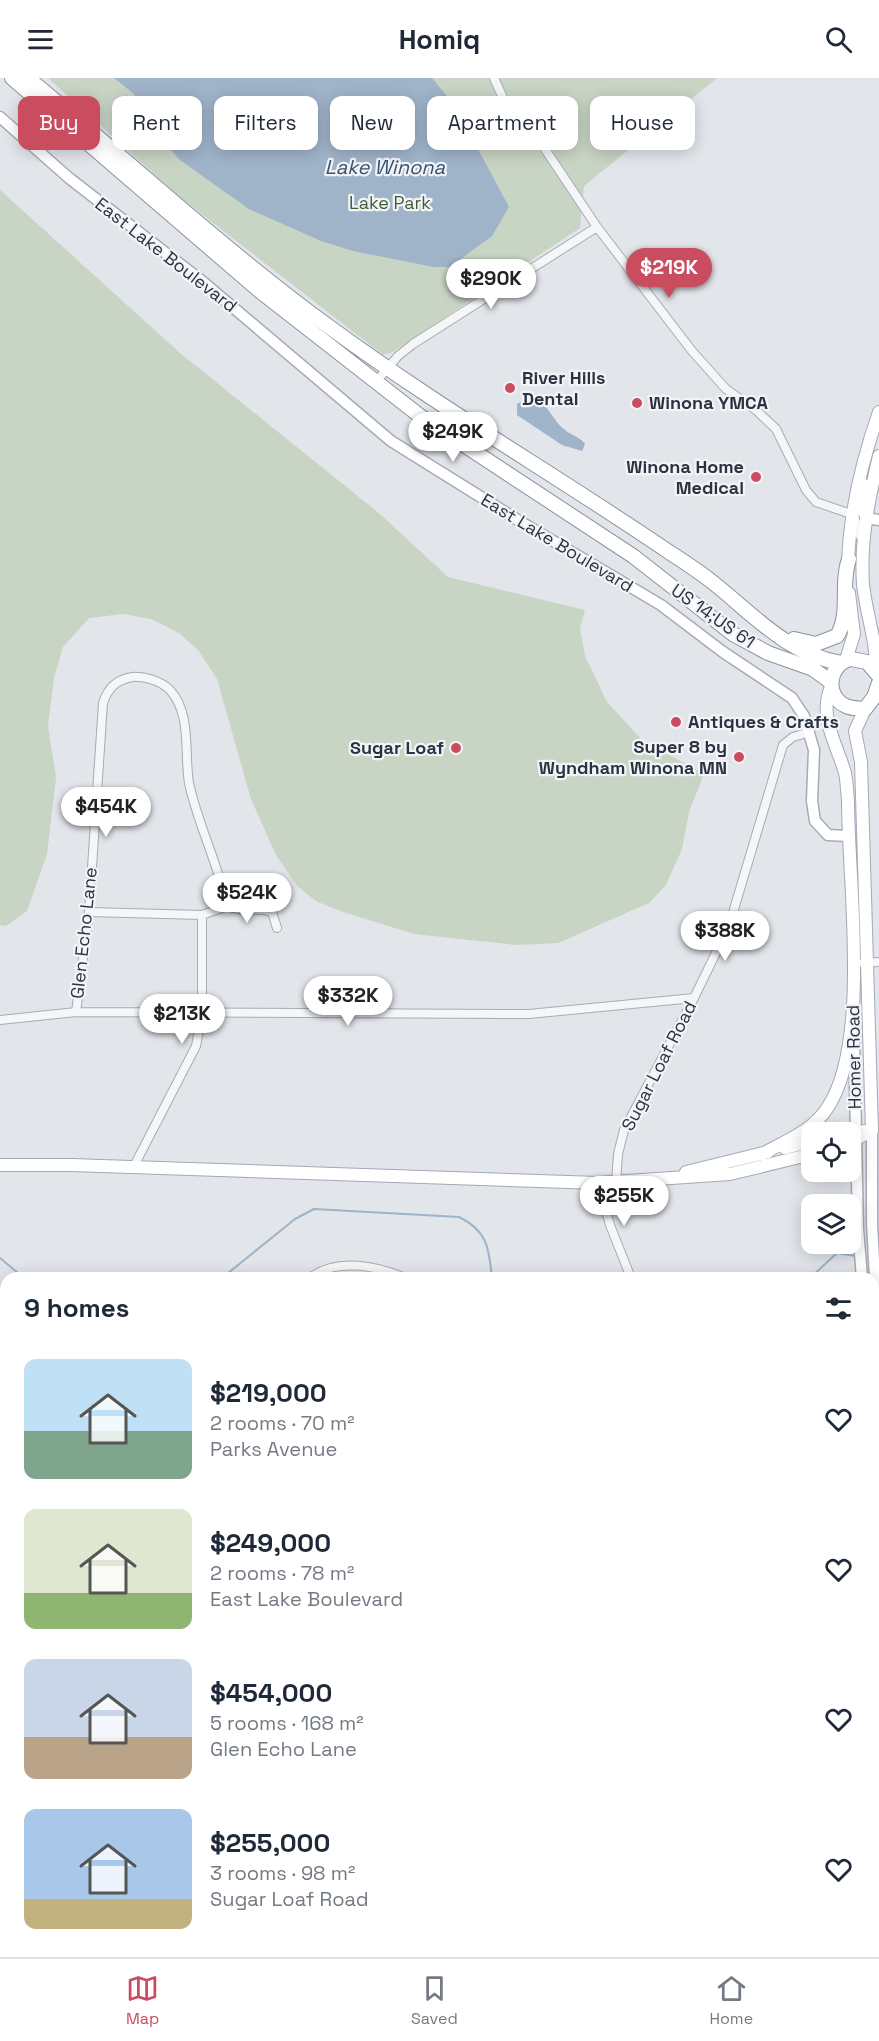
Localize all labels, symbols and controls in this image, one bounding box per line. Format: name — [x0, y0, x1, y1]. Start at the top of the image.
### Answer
text: Homiq — [399, 22, 480, 57]
icon: menu — [24, 23, 57, 56]
icon: search — [822, 23, 855, 56]
chip: Buy — [18, 96, 100, 150]
chip: Rent — [112, 96, 202, 150]
chip: Filters — [214, 96, 318, 150]
chip: New — [330, 96, 415, 150]
chip: Apartment — [427, 96, 578, 150]
chip: House — [590, 96, 695, 150]
water label: Lake Winona — [325, 154, 446, 180]
park label: Lake Park — [349, 191, 431, 214]
street label: East Lake Boulevard — [91, 192, 242, 317]
pin: $219K — [627, 248, 711, 299]
text: $219K — [640, 254, 698, 280]
pin: $290K — [449, 259, 533, 310]
text: $290K — [460, 265, 522, 291]
place label: River Hills Dental — [522, 366, 605, 410]
marker: River Hills Dental — [503, 381, 517, 395]
place label: Winona YMCA — [649, 391, 768, 414]
marker: Winona YMCA — [630, 396, 644, 410]
pin: $249K — [411, 412, 495, 463]
text: $249K — [422, 418, 484, 444]
place label: Winona Home Medical — [626, 455, 744, 499]
marker: Winona Home Medical — [749, 470, 763, 484]
street label: East Lake Boulevard — [477, 488, 638, 597]
street label: US 14;US 61 — [667, 578, 760, 653]
place label: Antiques & Crafts — [688, 710, 839, 733]
marker: Antiques & Crafts — [669, 715, 683, 729]
place label: Super 8 by Wyndham Winona MN — [539, 735, 727, 779]
place label: Sugar Loaf — [350, 736, 444, 759]
marker: Sugar Loaf — [449, 741, 463, 755]
marker: Super 8 by Wyndham Winona MN — [732, 750, 746, 764]
pin: $454K — [64, 787, 148, 838]
text: $454K — [75, 793, 137, 819]
street label: Glen Echo Lane — [65, 866, 102, 1000]
pin: $524K — [205, 873, 289, 924]
text: $524K — [217, 879, 277, 905]
pin: $388K — [683, 911, 767, 962]
text: $388K — [695, 917, 755, 943]
pin: $332K — [306, 976, 390, 1027]
text: $332K — [318, 982, 378, 1008]
pin: $213K — [140, 994, 224, 1045]
street label: Sugar Loaf Road — [616, 997, 701, 1135]
text: $213K — [153, 1000, 211, 1026]
street label: Homer Road — [841, 1004, 866, 1110]
map controls — [801, 1122, 861, 1254]
button: locate — [801, 1122, 861, 1182]
pin: $255K — [582, 1176, 666, 1227]
text: $255K — [594, 1182, 654, 1208]
button: layers — [801, 1194, 861, 1254]
text: 9 homes — [24, 1291, 129, 1325]
icon: filters — [822, 1292, 855, 1325]
text: $219,000 — [210, 1376, 327, 1410]
icon: home — [72, 1383, 144, 1455]
icon: heart — [822, 1403, 855, 1436]
text: 2 rooms · 70 m² — [210, 1410, 354, 1436]
text: Parks Avenue — [210, 1436, 337, 1462]
text: $249,000 — [210, 1526, 331, 1560]
icon: home — [72, 1533, 144, 1605]
icon: heart — [822, 1553, 855, 1586]
text: 2 rooms · 78 m² — [210, 1560, 354, 1586]
text: East Lake Boulevard — [210, 1586, 403, 1612]
text: $454,000 — [210, 1676, 332, 1710]
icon: home — [72, 1683, 144, 1755]
icon: heart — [822, 1703, 855, 1736]
text: 5 rooms · 168 m² — [210, 1710, 364, 1736]
text: Glen Echo Lane — [210, 1736, 357, 1762]
text: $255,000 — [210, 1826, 330, 1860]
icon: home — [72, 1833, 144, 1905]
icon: heart — [822, 1853, 855, 1886]
text: 3 rooms · 98 m² — [210, 1860, 355, 1886]
text: Sugar Loaf Road — [210, 1886, 369, 1912]
tab: Map — [126, 1972, 159, 2029]
tab: Saved — [411, 1972, 458, 2029]
tab: Home — [709, 1972, 753, 2029]

